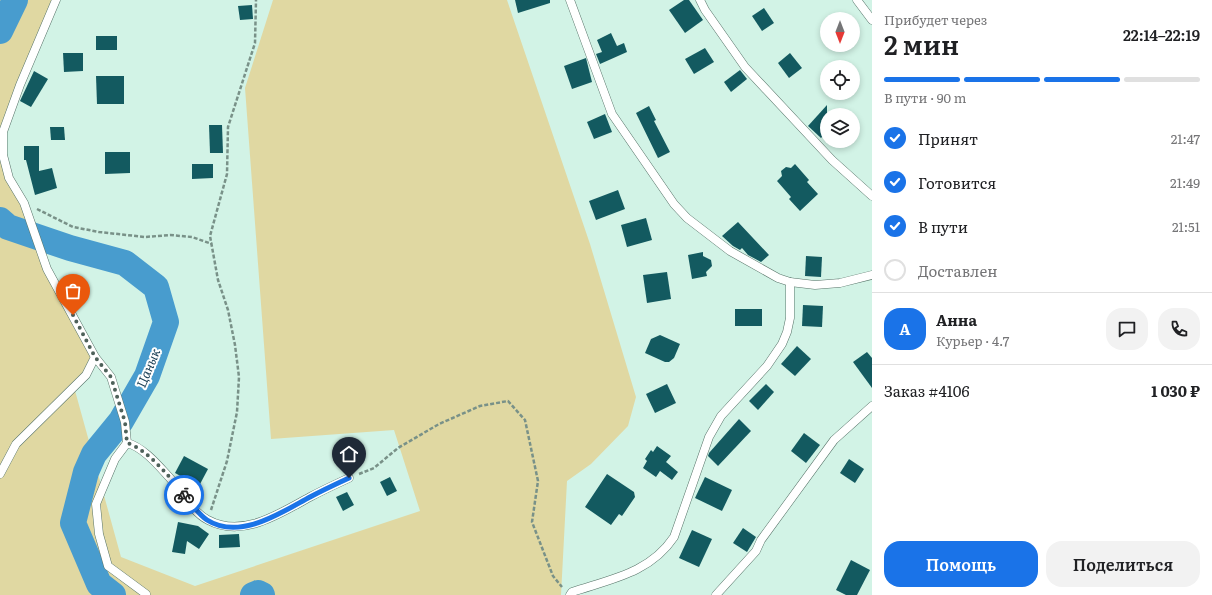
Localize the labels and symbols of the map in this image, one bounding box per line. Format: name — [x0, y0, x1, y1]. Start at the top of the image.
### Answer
north arrow — [820, 12, 860, 52]
pin — [56, 274, 90, 315]
water label: Цанык — [131, 345, 164, 390]
pin — [332, 437, 366, 478]
courier — [164, 475, 204, 515]

